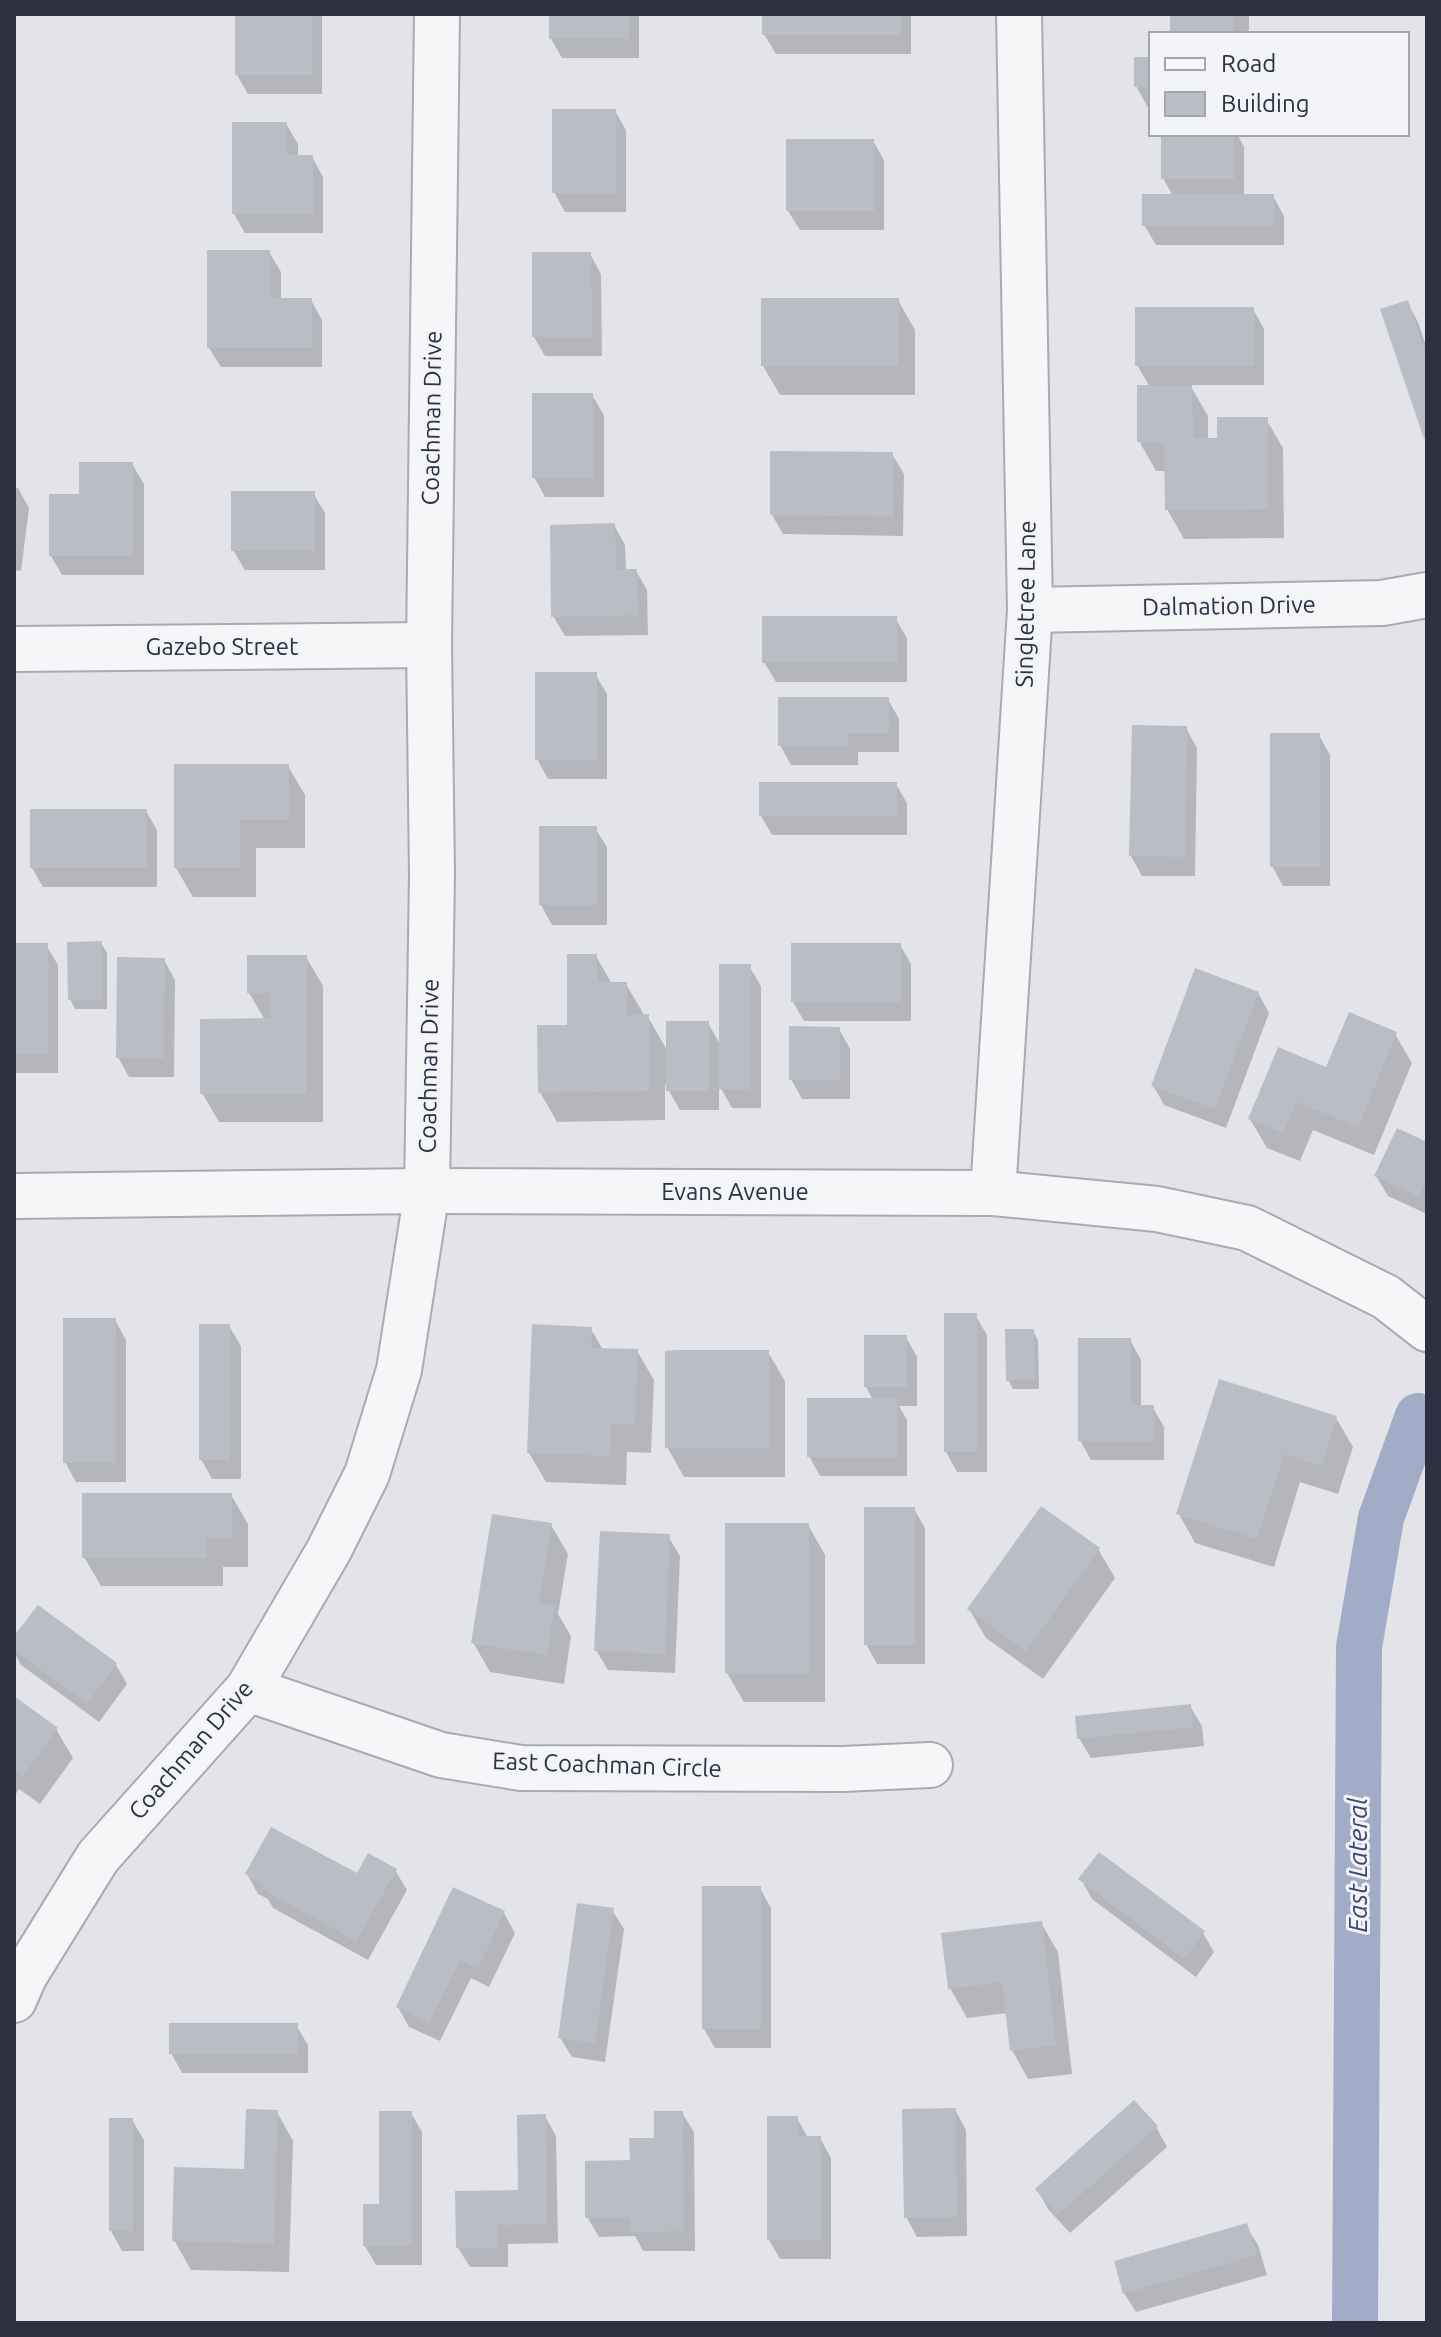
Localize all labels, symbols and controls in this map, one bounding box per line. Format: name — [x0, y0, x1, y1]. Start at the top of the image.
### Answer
legend — [1149, 32, 1409, 136]
text: Road — [1221, 50, 1276, 77]
text: Building — [1221, 90, 1309, 117]
street label: Coachman Drive — [416, 330, 447, 506]
street label: Singletree Lane — [1011, 520, 1040, 688]
street label: Dalmation Drive — [1142, 590, 1316, 621]
street label: Gazebo Street — [146, 633, 299, 660]
street label: Coachman Drive — [413, 978, 444, 1154]
street label: Evans Avenue — [661, 1178, 809, 1205]
street label: Coachman Drive — [123, 1675, 258, 1825]
street label: East Coachman Circle — [492, 1747, 722, 1782]
water label: East Lateral — [1343, 1797, 1372, 1933]

